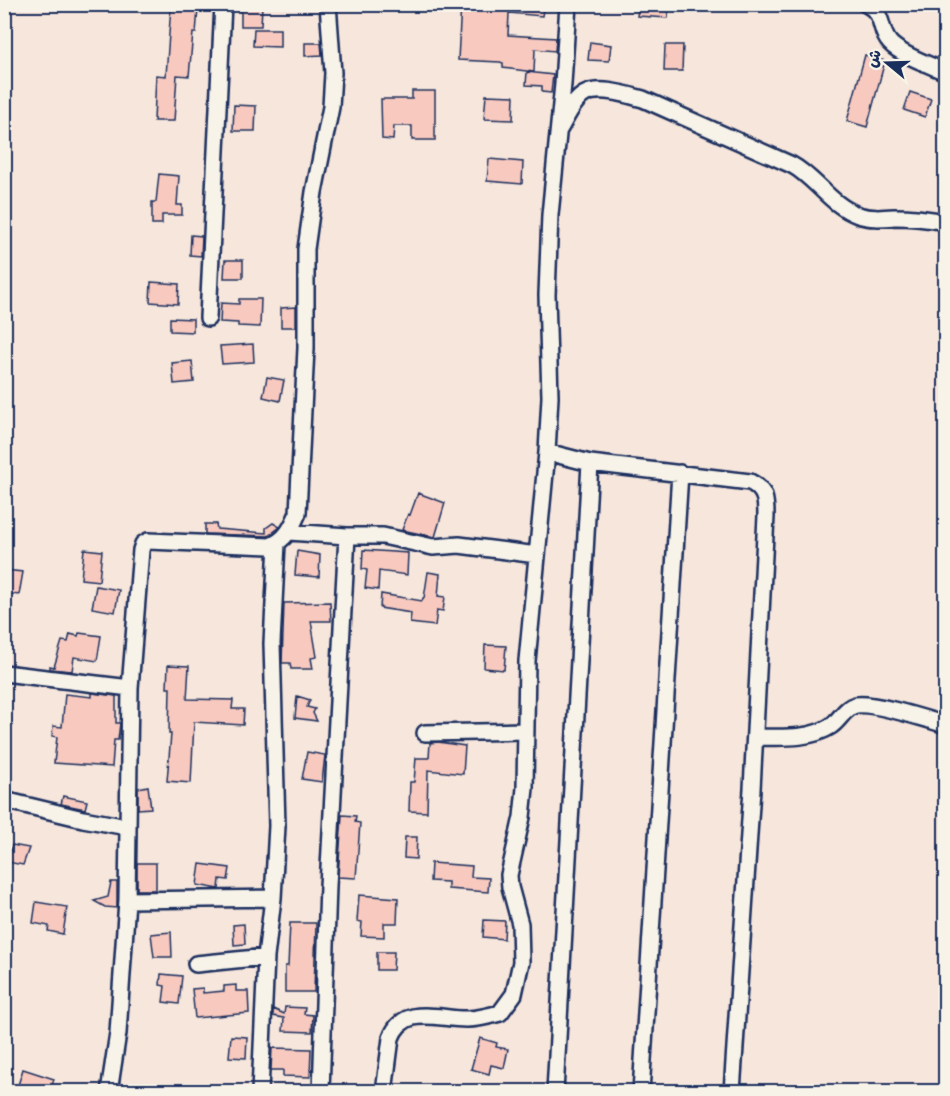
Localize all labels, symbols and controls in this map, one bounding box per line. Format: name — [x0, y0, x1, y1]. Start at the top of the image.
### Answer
north arrow — [857, 33, 917, 93]
text: ش — [861, 47, 887, 70]

